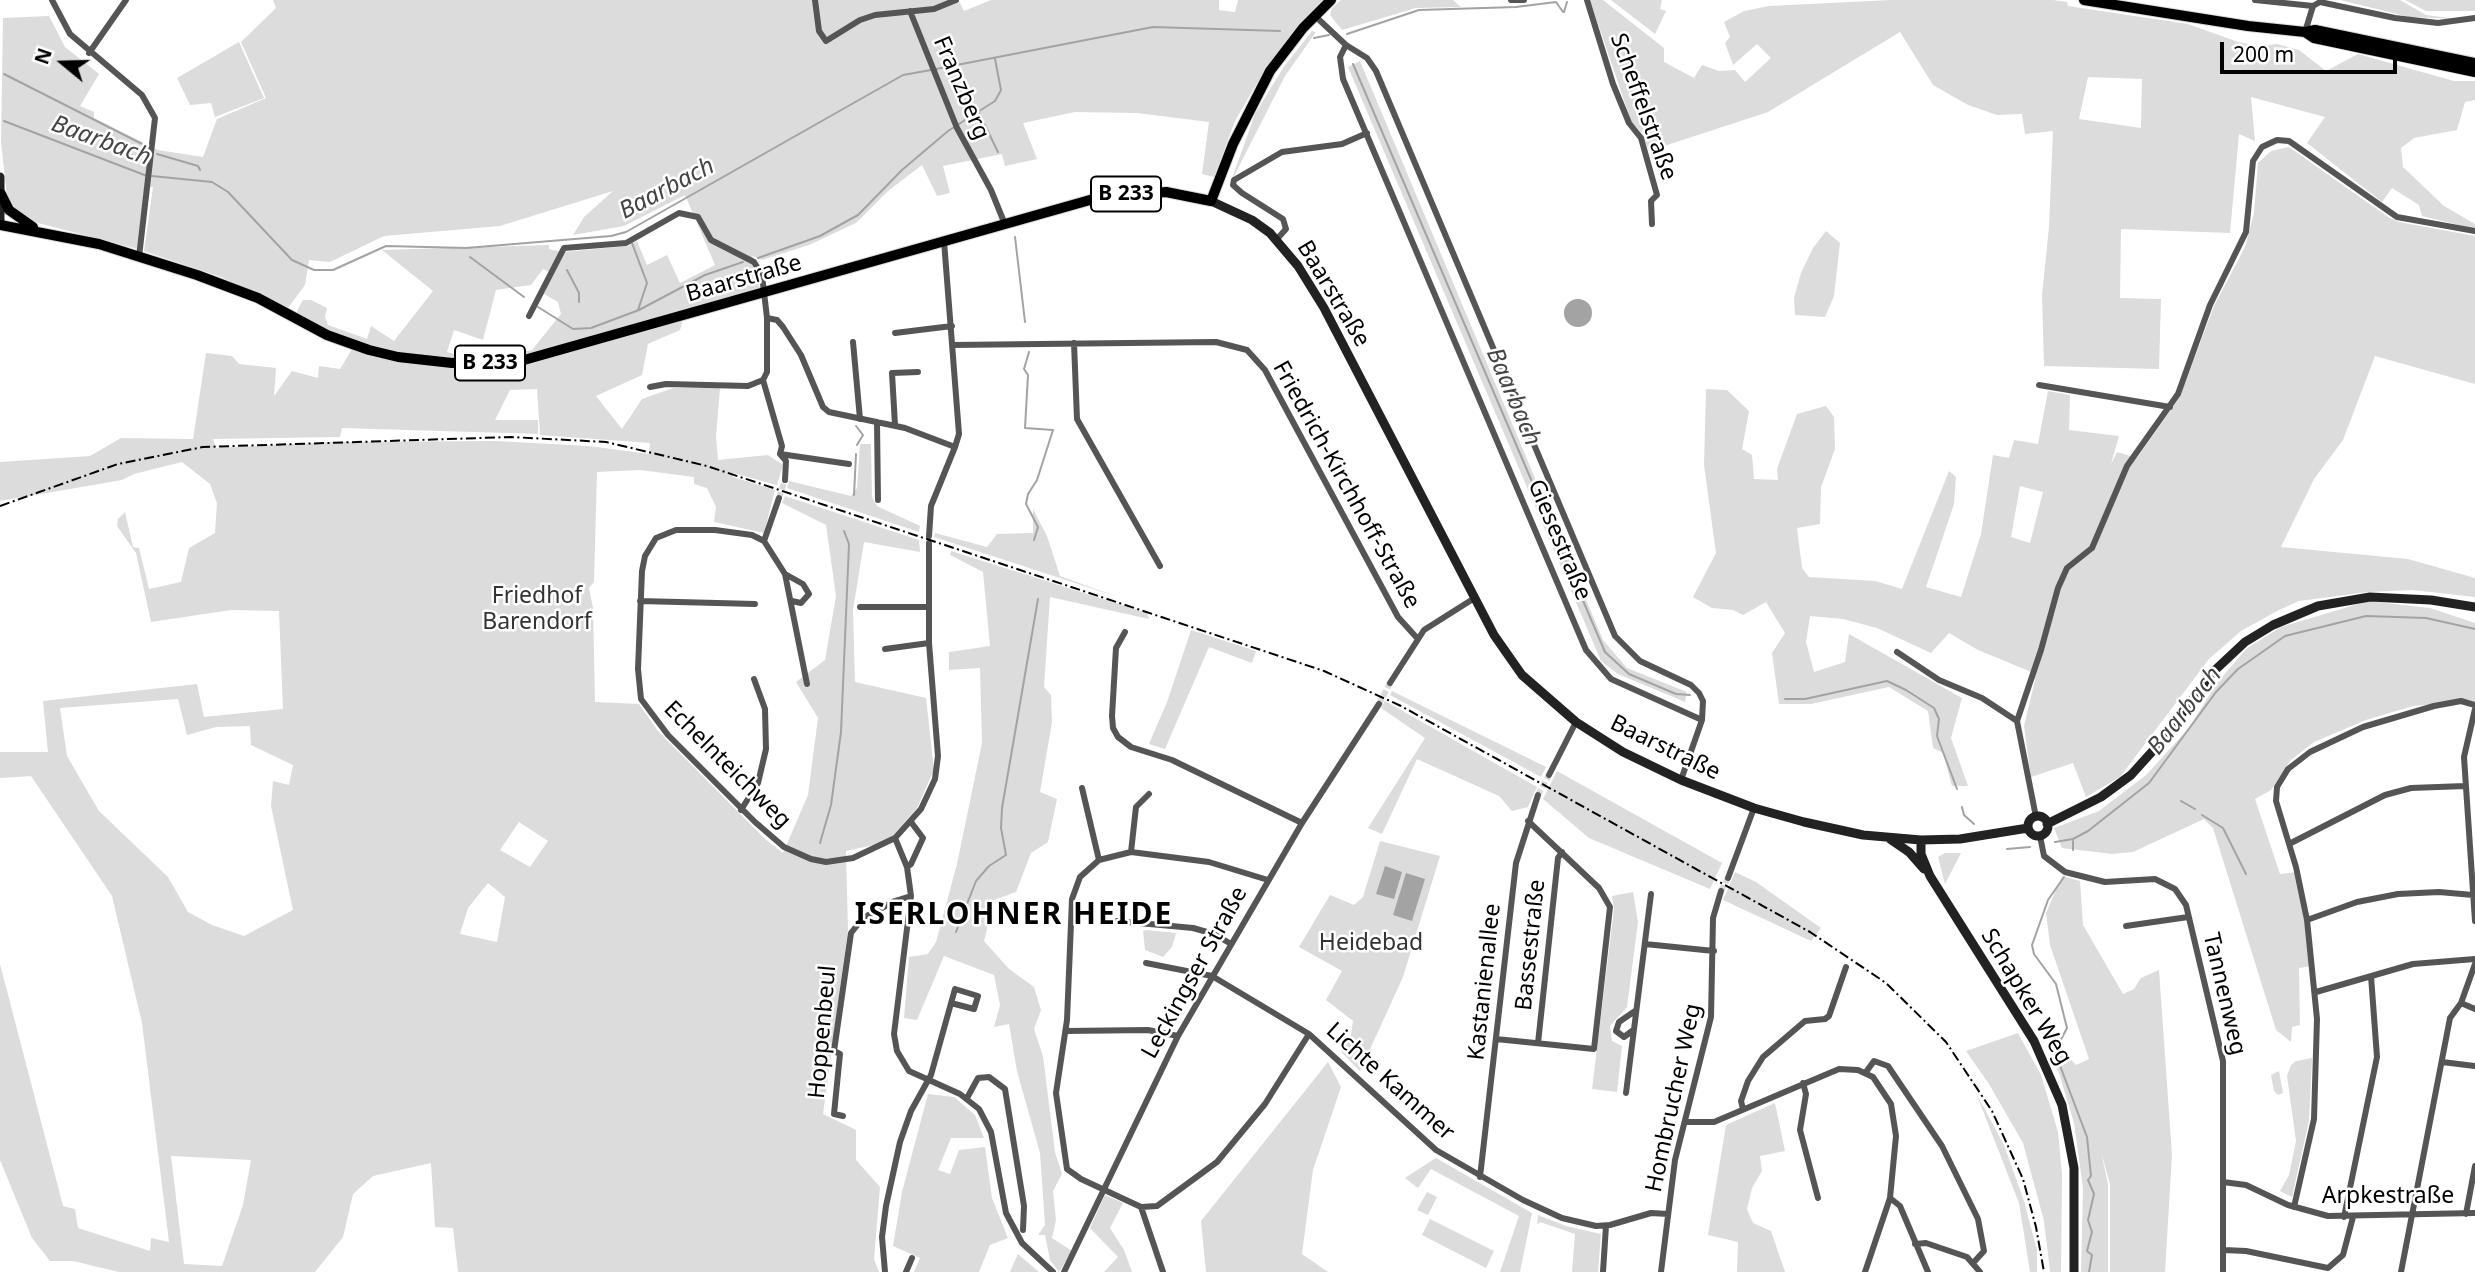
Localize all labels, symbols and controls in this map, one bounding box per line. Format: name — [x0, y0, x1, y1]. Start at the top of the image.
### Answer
north arrow — [28, 28, 98, 98]
scale bar — [2223, 28, 2400, 72]
street label: Scheffelstraße — [1604, 30, 1682, 184]
street label: Franzberg — [927, 32, 995, 144]
text: 200 m — [2233, 40, 2294, 68]
text: N — [28, 45, 58, 68]
water label: Baarbach — [47, 110, 155, 172]
water label: Baarbach — [615, 152, 719, 226]
road number: B 233 — [1091, 176, 1161, 212]
street label: Baarstraße — [1291, 236, 1375, 352]
street label: Baarstraße — [683, 249, 805, 309]
water label: Baarbach — [1480, 344, 1546, 450]
road number: B 233 — [455, 346, 525, 380]
street label: Friedrich-Kirchhoff-Straße — [1266, 356, 1426, 614]
street label: Giesestraße — [1521, 476, 1597, 604]
park label: Friedhof Barendorf — [482, 582, 592, 636]
water label: Baarbach — [2142, 661, 2228, 761]
street label: Echelnteichweg — [658, 696, 796, 834]
street label: Baarstraße — [1605, 710, 1725, 786]
street label: Bassestraße — [1510, 878, 1552, 1012]
street label: Leckingser Straße — [1136, 882, 1254, 1064]
district label: ISERLOHNER HEIDE — [857, 897, 1171, 933]
street label: Kastanienallee — [1463, 902, 1507, 1062]
street label: Schapker Weg — [1975, 924, 2077, 1070]
park label: Heidebad — [1319, 929, 1423, 957]
street label: Tannenweg — [2197, 930, 2251, 1058]
street label: Hoppenbeul — [803, 964, 843, 1100]
street label: Hombrucher Weg — [1641, 1001, 1707, 1195]
street label: Lichte Kammer — [1320, 1017, 1460, 1147]
street label: Arpkestraße — [2322, 1182, 2454, 1210]

